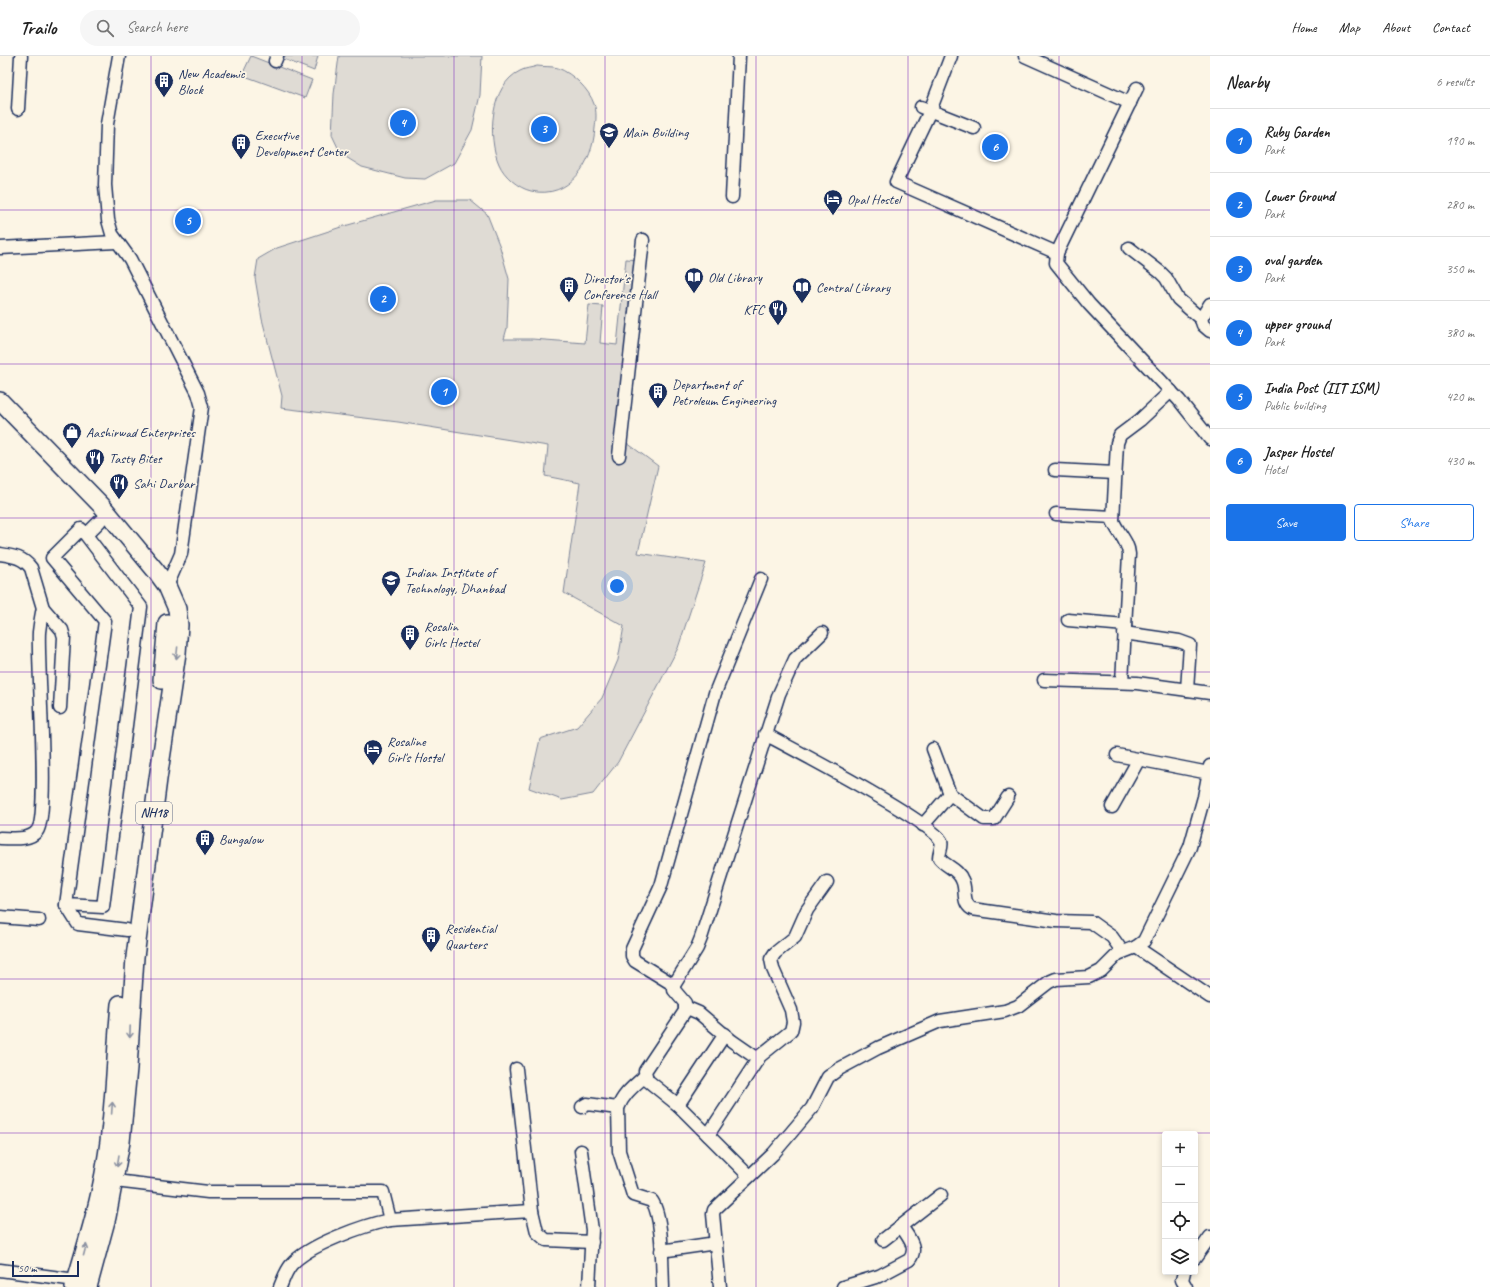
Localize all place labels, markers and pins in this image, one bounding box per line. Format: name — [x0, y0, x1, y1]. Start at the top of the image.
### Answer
place label: New Academic Block — [178, 65, 246, 98]
building icon: New Academic Block — [153, 70, 175, 98]
pin: 4 — [390, 108, 416, 138]
pin: 3 — [531, 114, 557, 144]
school or university icon: Main Building — [598, 121, 620, 149]
place label: Main Building — [623, 124, 689, 141]
place label: Executive Development Center — [255, 127, 349, 160]
building icon: Executive Development Center — [230, 132, 252, 160]
pin: 6 — [982, 132, 1008, 162]
hotel icon: Opal Hostel — [822, 188, 844, 216]
place label: Opal Hostel — [847, 191, 903, 208]
pin: 5 — [175, 206, 201, 236]
library icon: Old Library — [683, 266, 705, 294]
place label: Old Library — [708, 269, 763, 286]
place label: Director's Conference Hall — [583, 270, 659, 303]
building icon: Director's Conference Hall — [558, 275, 580, 303]
library icon: Central Library — [791, 276, 813, 304]
place label: Central Library — [816, 279, 891, 296]
pin: 2 — [370, 284, 396, 314]
restaurant icon: KFC — [767, 298, 789, 326]
place label: KFC — [744, 301, 766, 318]
place label: Department of Petroleum Engineering — [672, 376, 777, 409]
pin: 1 — [431, 377, 457, 407]
building icon: Department of Petroleum Engineering — [647, 381, 669, 409]
shop icon: Aashirwad Enterprises — [61, 421, 83, 449]
place label: Aashirwad Enterprises — [86, 424, 196, 441]
restaurant icon: Tasty Bites — [84, 447, 106, 475]
place label: Tasty Bites — [109, 450, 163, 467]
restaurant icon: Sahi Darbar — [108, 472, 130, 500]
place label: Sahi Darbar — [133, 475, 196, 492]
place label: Indian Institute of Technology, Dhanbad — [405, 564, 507, 597]
school or university icon: Indian Institute of Technology, Dhanbad — [380, 569, 402, 597]
place label: Rosalin Girls Hostel — [424, 618, 481, 651]
building icon: Rosalin Girls Hostel — [399, 623, 421, 651]
place label: Rosaline Girl's Hostel — [387, 733, 446, 766]
hotel icon: Rosaline Girl's Hostel — [362, 738, 384, 766]
building icon: Bungalow — [194, 828, 216, 856]
place label: Bungalow — [219, 831, 265, 848]
place label: Residential Quarters — [445, 920, 499, 953]
building icon: Residential Quarters — [420, 925, 442, 953]

